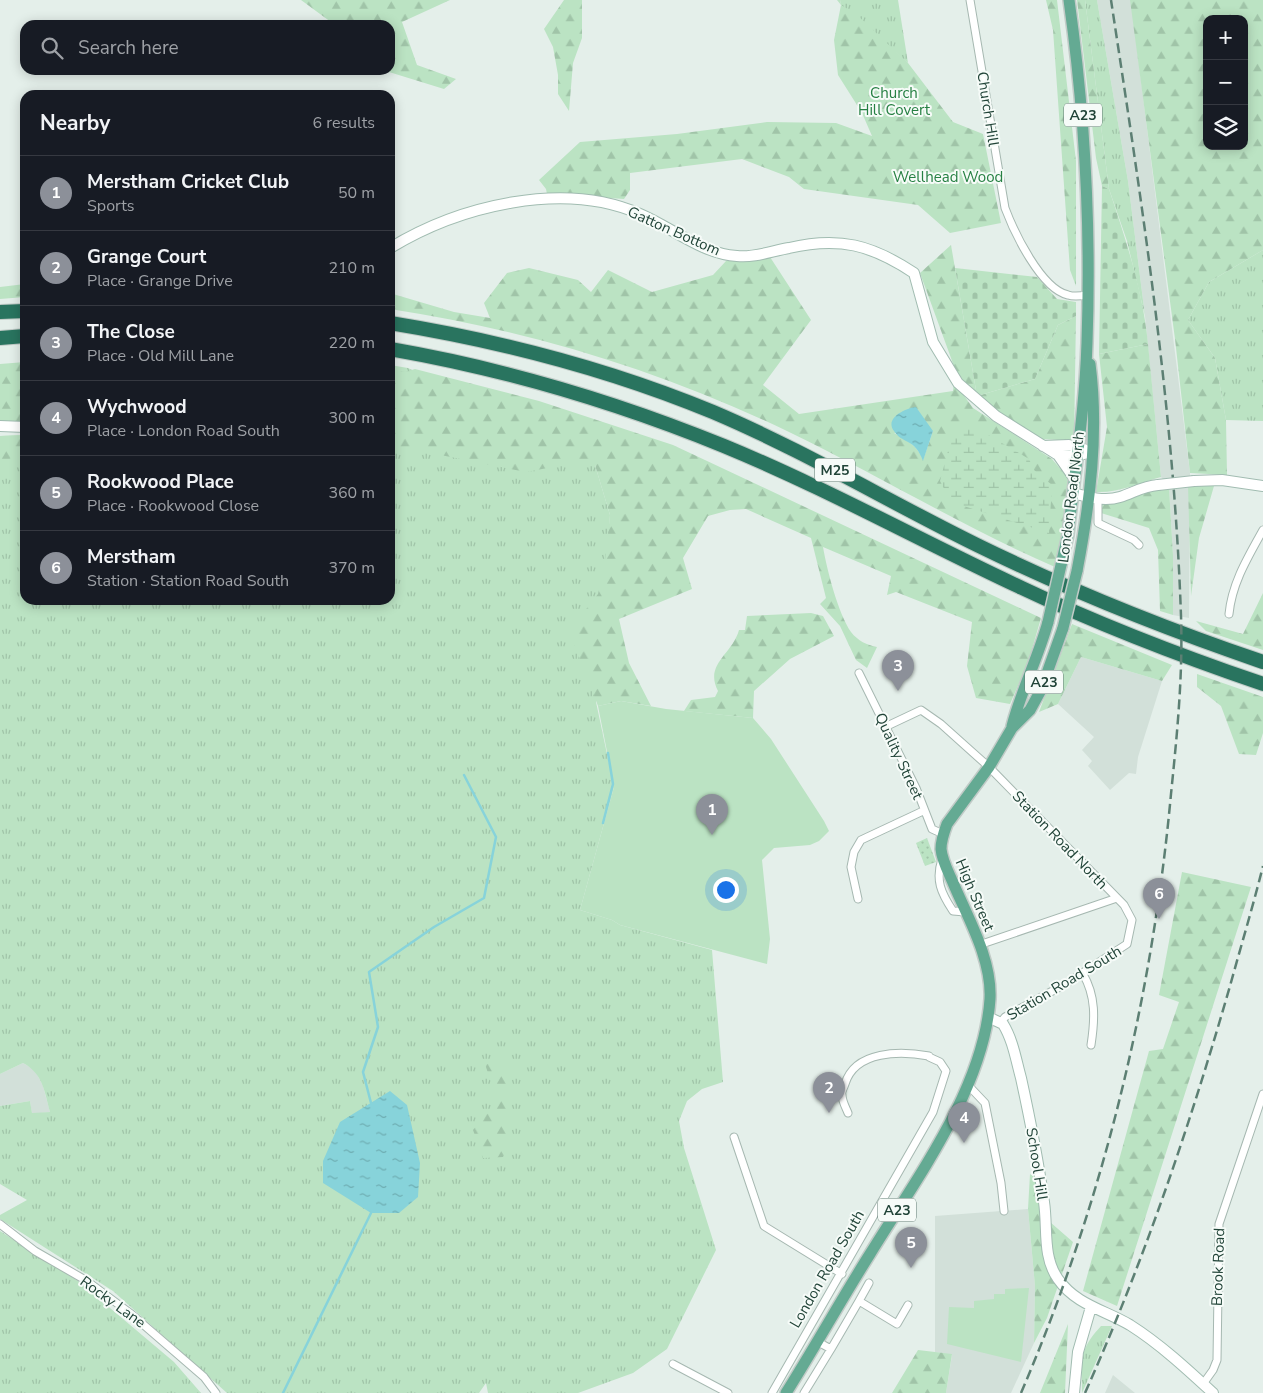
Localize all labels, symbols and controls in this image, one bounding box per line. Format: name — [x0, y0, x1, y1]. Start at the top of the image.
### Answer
map controls — [1203, 15, 1248, 150]
button: + — [1203, 15, 1248, 60]
search box — [20, 20, 395, 75]
icon: search — [38, 34, 66, 62]
text: Search here — [78, 35, 179, 61]
button: − — [1203, 60, 1248, 105]
street label: Church Hill — [972, 70, 1004, 148]
park label: Church Hill Covert — [858, 83, 931, 120]
road number: A23 — [1064, 104, 1102, 126]
button: layers — [1203, 105, 1248, 150]
text: Nearby — [40, 109, 110, 137]
text: 6 results — [313, 112, 375, 134]
park label: Wellhead Wood — [893, 167, 1003, 187]
text: Merstham Cricket Club — [87, 169, 289, 195]
text: 1 — [51, 182, 61, 204]
text: 50 m — [338, 182, 375, 204]
text: Sports — [87, 195, 135, 217]
street label: Gatton Bottom — [624, 202, 724, 260]
text: Grange Court — [87, 244, 206, 270]
text: 2 — [51, 257, 61, 279]
text: 210 m — [328, 257, 375, 279]
text: Place · Grange Drive — [87, 270, 233, 292]
text: The Close — [87, 319, 175, 345]
text: 3 — [51, 332, 61, 354]
text: 220 m — [328, 332, 375, 354]
text: Place · Old Mill Lane — [87, 345, 234, 367]
text: Wychwood — [87, 394, 187, 420]
text: 4 — [51, 407, 61, 429]
text: 300 m — [328, 407, 375, 429]
text: Place · London Road South — [87, 420, 280, 442]
street label: London Road North — [1053, 430, 1089, 564]
road number: M25 — [815, 458, 855, 482]
text: Rookwood Place — [87, 469, 234, 495]
text: 5 — [51, 482, 61, 504]
text: 360 m — [328, 482, 375, 504]
text: Place · Rookwood Close — [87, 495, 259, 517]
text: Merstham — [87, 544, 176, 570]
text: 6 — [51, 557, 61, 579]
text: 370 m — [328, 557, 375, 579]
text: Station · Station Road South — [87, 570, 289, 592]
pin: 3 — [882, 650, 914, 691]
road number: A23 — [1025, 670, 1063, 694]
street label: Quality Street — [870, 709, 928, 803]
street label: Station Road North — [1008, 786, 1112, 894]
pin: 1 — [696, 794, 728, 835]
street label: High Street — [951, 856, 1000, 935]
your location — [713, 877, 739, 903]
pin: 6 — [1143, 878, 1175, 919]
street label: Station Road South — [1003, 941, 1125, 1025]
pin: 2 — [813, 1072, 845, 1113]
pin: 4 — [948, 1102, 980, 1143]
street label: School Hill — [1021, 1126, 1053, 1202]
road number: A23 — [878, 1198, 916, 1222]
street label: London Road South — [785, 1206, 869, 1332]
pin: 5 — [895, 1227, 927, 1268]
street label: Brook Road — [1207, 1227, 1229, 1307]
street label: Rocky Lane — [76, 1271, 150, 1333]

